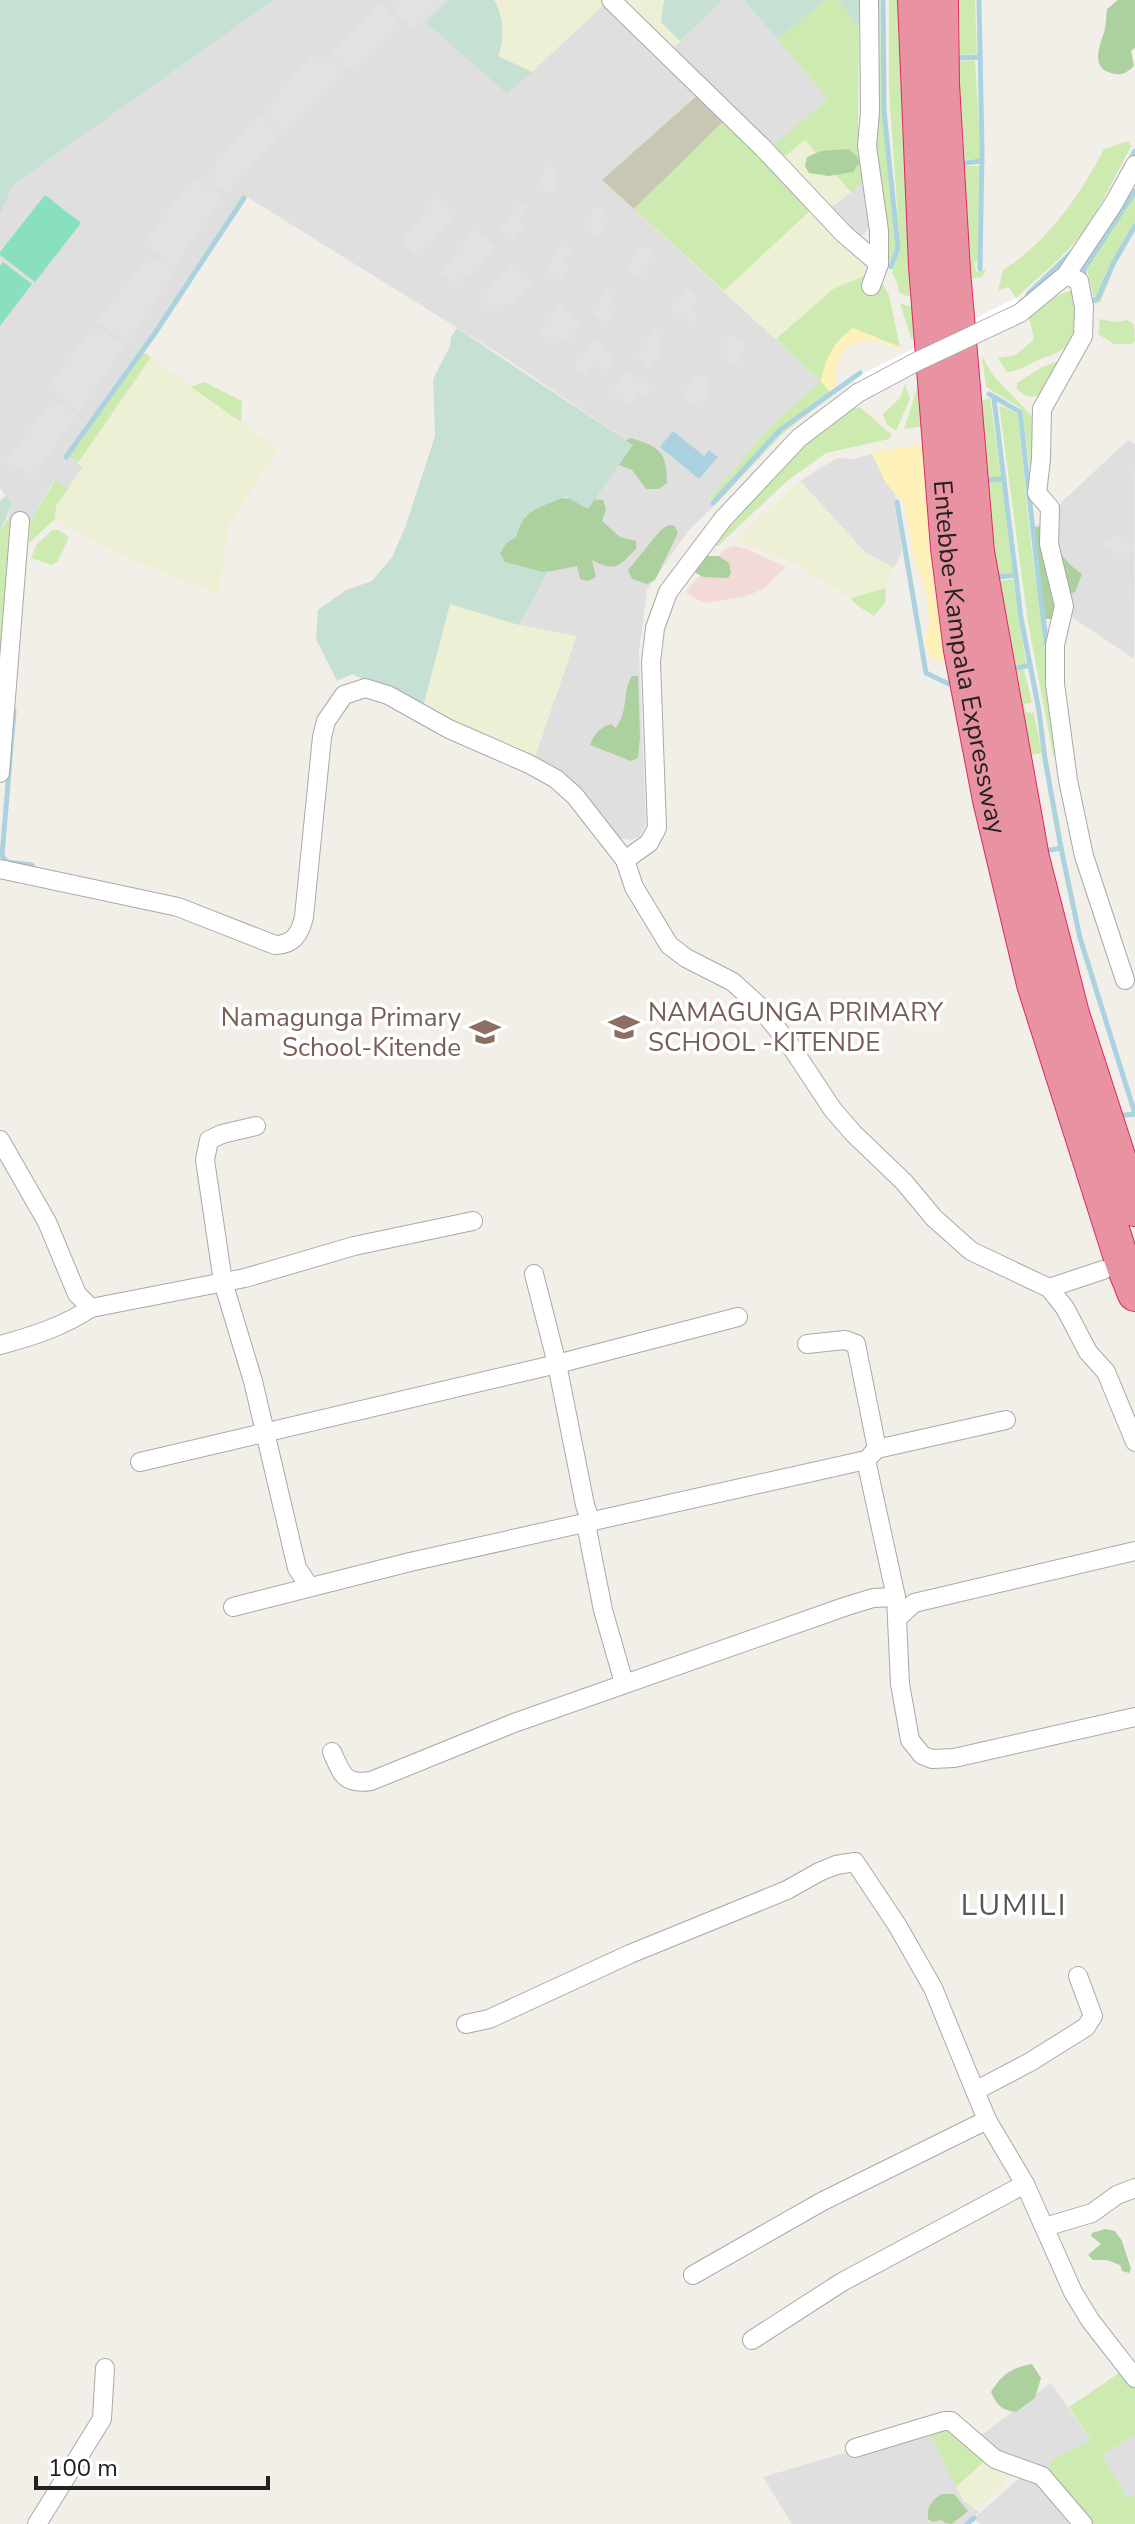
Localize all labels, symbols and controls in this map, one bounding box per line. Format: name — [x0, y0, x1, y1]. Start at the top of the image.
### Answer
street label: Entebbe-Kampala Expressway — [925, 479, 1015, 838]
place label: NAMAGUNGA PRIMARY SCHOOL -KITENDE — [648, 995, 944, 1060]
place label: Namagunga Primary School-Kitende — [221, 1000, 462, 1065]
school or university icon: NAMAGUNGA PRIMARY SCHOOL -KITENDE — [607, 1010, 641, 1044]
school or university icon: Namagunga Primary School-Kitende — [468, 1015, 502, 1049]
district label: LUMILI — [961, 1885, 1067, 1926]
scale bar — [36, 2440, 268, 2490]
text: 100 m — [48, 2452, 118, 2484]

